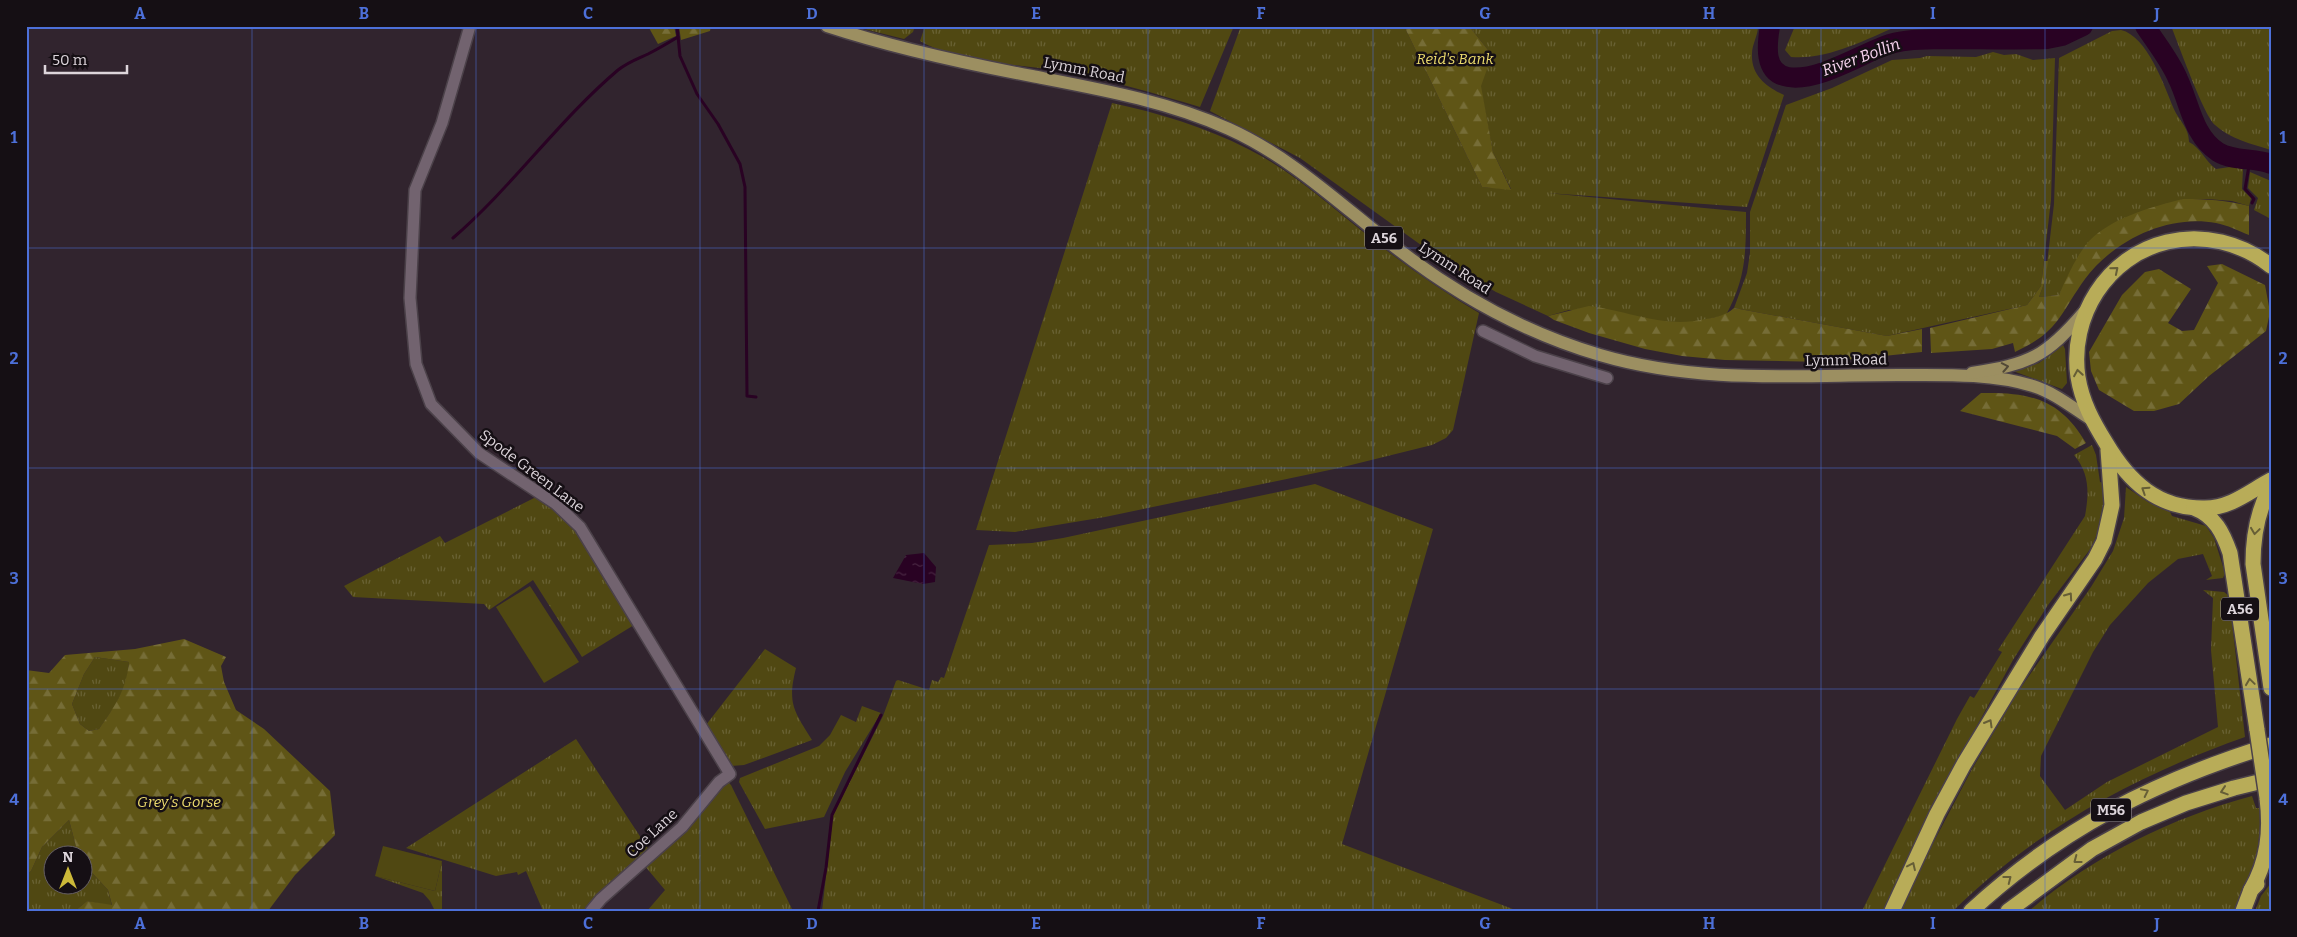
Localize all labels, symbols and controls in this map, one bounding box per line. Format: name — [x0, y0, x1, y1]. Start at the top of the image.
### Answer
text: A — [134, 4, 146, 23]
text: B — [359, 4, 369, 23]
text: C — [583, 4, 593, 23]
text: D — [806, 4, 818, 23]
text: E — [1031, 4, 1041, 23]
text: F — [1257, 4, 1266, 23]
text: G — [1479, 4, 1491, 23]
text: H — [1703, 4, 1716, 23]
text: I — [1930, 4, 1936, 23]
text: J — [2153, 4, 2160, 23]
water label: River Bollin — [1819, 34, 1903, 80]
scale bar — [45, 42, 128, 74]
park label: Reid's Bank — [1416, 50, 1495, 68]
text: 50 m — [52, 51, 88, 69]
street label: Lymm Road — [1042, 53, 1126, 87]
text: 1 — [11, 128, 18, 147]
text: 1 — [2280, 128, 2287, 147]
road number: A56 — [1365, 227, 1403, 250]
street label: Lymm Road — [1416, 238, 1494, 298]
one-way arrow — [2109, 268, 2118, 276]
text: 2 — [9, 349, 19, 368]
text: 2 — [2278, 349, 2288, 368]
street label: Lymm Road — [1805, 350, 1887, 370]
one-way arrow — [2001, 362, 2010, 373]
one-way arrow — [2073, 369, 2084, 377]
street label: Spode Green Lane — [476, 426, 588, 516]
one-way arrow — [2141, 487, 2151, 496]
one-way arrow — [2250, 527, 2260, 536]
text: 3 — [9, 569, 19, 588]
text: 3 — [2278, 569, 2288, 588]
one-way arrow — [2063, 592, 2072, 601]
road number: A56 — [2221, 598, 2259, 620]
one-way arrow — [2245, 677, 2256, 685]
one-way arrow — [1982, 719, 1992, 728]
one-way arrow — [2220, 785, 2228, 795]
one-way arrow — [2140, 788, 2149, 799]
text: 4 — [9, 790, 19, 809]
text: 4 — [2278, 790, 2288, 809]
park label: Grey's Gorse — [137, 793, 221, 811]
road number: M56 — [2091, 798, 2131, 822]
street label: Coe Lane — [623, 805, 681, 861]
north arrow — [42, 844, 92, 894]
text: N — [63, 849, 74, 866]
one-way arrow — [2073, 854, 2083, 863]
one-way arrow — [1906, 863, 1916, 872]
one-way arrow — [2002, 876, 2011, 884]
text: A — [134, 914, 146, 933]
text: B — [359, 914, 369, 933]
text: C — [583, 914, 593, 933]
text: D — [806, 914, 818, 933]
text: E — [1031, 914, 1041, 933]
text: F — [1257, 914, 1266, 933]
text: G — [1479, 914, 1491, 933]
text: H — [1703, 914, 1716, 933]
text: I — [1930, 914, 1936, 933]
text: J — [2153, 914, 2160, 933]

